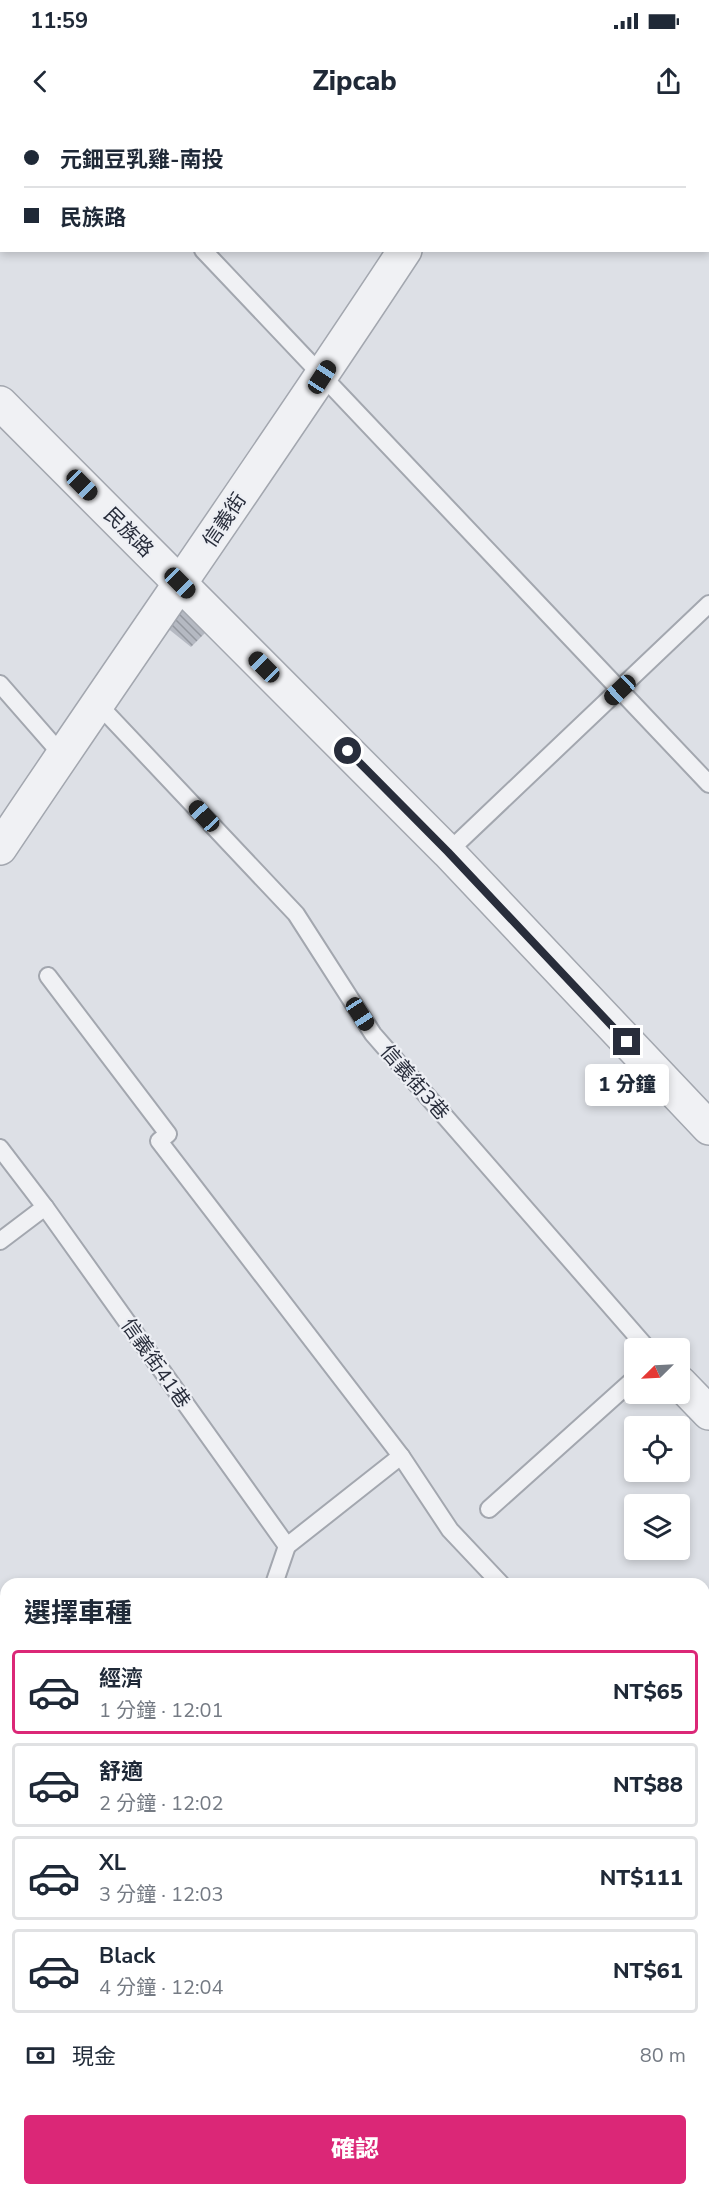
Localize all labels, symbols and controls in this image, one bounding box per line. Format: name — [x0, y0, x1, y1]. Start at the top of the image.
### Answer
text: 11:59 — [30, 6, 88, 36]
text: Zipcab — [312, 63, 397, 100]
icon: back — [24, 65, 57, 98]
icon: share — [652, 65, 685, 98]
text: 元鈿豆乳雞-南投 — [60, 145, 224, 175]
text: 民族路 — [60, 203, 126, 233]
car — [305, 357, 339, 397]
car — [63, 466, 101, 504]
street label: 信義街 — [196, 488, 252, 553]
street label: 民族路 — [98, 502, 159, 563]
car — [161, 564, 199, 602]
car — [245, 648, 283, 686]
car — [601, 671, 639, 709]
route start — [334, 737, 361, 764]
car — [185, 797, 223, 835]
car — [343, 994, 377, 1034]
route end — [613, 1028, 640, 1055]
street label: 信義街3巷 — [374, 1039, 455, 1126]
callout: 1 分鐘 — [585, 1063, 669, 1105]
text: 1 分鐘 — [598, 1071, 656, 1098]
street label: 信義街41巷 — [115, 1313, 196, 1414]
north arrow — [624, 1338, 690, 1404]
map controls — [624, 1338, 690, 1560]
button: locate — [624, 1416, 690, 1482]
button: layers — [624, 1494, 690, 1560]
text: 選擇車種 — [24, 1595, 132, 1632]
text: 經濟 — [99, 1664, 143, 1694]
icon: car — [27, 1665, 81, 1719]
text: NT$65 — [613, 1677, 683, 1707]
text: 1 分鐘 · 12:01 — [99, 1697, 224, 1724]
text: 舒適 — [99, 1757, 143, 1787]
icon: car — [27, 1758, 81, 1812]
text: NT$88 — [613, 1770, 683, 1800]
text: 2 分鐘 · 12:02 — [99, 1790, 224, 1817]
text: XL — [99, 1848, 126, 1878]
icon: car — [27, 1851, 81, 1905]
text: NT$111 — [600, 1863, 683, 1893]
text: 3 分鐘 · 12:03 — [99, 1881, 224, 1908]
text: Black — [99, 1941, 155, 1971]
icon: car — [27, 1944, 81, 1998]
text: NT$61 — [613, 1956, 683, 1986]
text: 4 分鐘 · 12:04 — [99, 1974, 224, 2001]
icon: cash — [24, 2039, 57, 2072]
text: 現金 — [72, 2042, 116, 2072]
text: 80 m — [640, 2042, 686, 2069]
button: 確認 — [24, 2115, 686, 2184]

